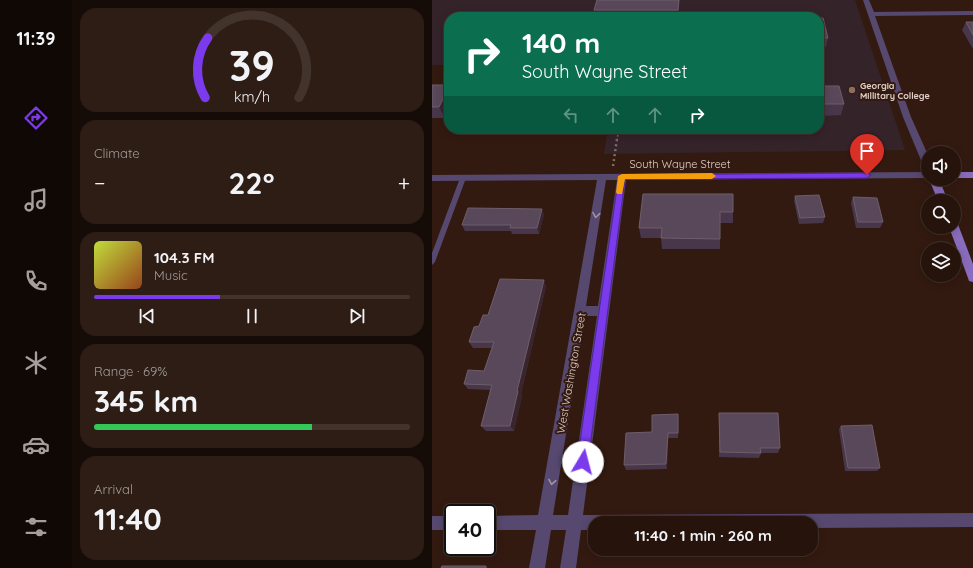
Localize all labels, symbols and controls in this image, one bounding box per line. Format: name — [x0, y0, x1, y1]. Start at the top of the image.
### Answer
text: 140 m — [522, 25, 600, 60]
text: 11:39 — [17, 27, 55, 50]
icon: right — [456, 28, 508, 80]
text: 39 — [229, 39, 275, 91]
text: South Wayne Street — [522, 60, 688, 83]
place label: Georgia Millitary College — [860, 80, 930, 101]
marker: Georgia Millitary College — [847, 85, 857, 95]
text: km/h — [234, 88, 270, 106]
icon: directions — [22, 104, 50, 132]
icon: left — [560, 104, 582, 126]
icon: ahead — [602, 104, 624, 126]
icon: ahead — [644, 104, 666, 126]
icon: right — [686, 104, 708, 126]
pin — [850, 134, 884, 175]
icon: arrive — [856, 140, 878, 162]
text: Climate — [94, 145, 140, 161]
map controls — [921, 146, 961, 282]
button: sound — [921, 146, 961, 186]
street label: South Wayne Street — [629, 157, 731, 171]
text: 22° — [229, 164, 274, 202]
text: − — [94, 169, 105, 197]
text: + — [398, 169, 410, 197]
icon: music — [22, 186, 50, 214]
button: search — [921, 194, 961, 234]
one-way arrow — [592, 212, 601, 218]
button: layers — [921, 242, 961, 282]
text: 104.3 FM — [154, 248, 215, 267]
icon: phone — [22, 267, 50, 295]
text: Music — [154, 267, 188, 283]
icon: previous — [136, 305, 158, 327]
icon: pause — [241, 305, 263, 327]
icon: next — [346, 305, 368, 327]
street label: West Washington Street — [553, 311, 589, 435]
icon: climate — [22, 349, 50, 377]
text: Range · 69% — [94, 363, 167, 379]
text: 345 km — [94, 382, 198, 420]
icon: car — [22, 431, 50, 459]
position arrow — [562, 441, 604, 483]
one-way arrow — [548, 479, 557, 485]
text: Arrival — [94, 481, 133, 497]
text: 11:40 — [94, 500, 162, 538]
speed limit sign: 40 — [444, 504, 496, 556]
icon: filters — [22, 513, 50, 541]
text: 11:40 · 1 min · 260 m — [634, 526, 772, 545]

